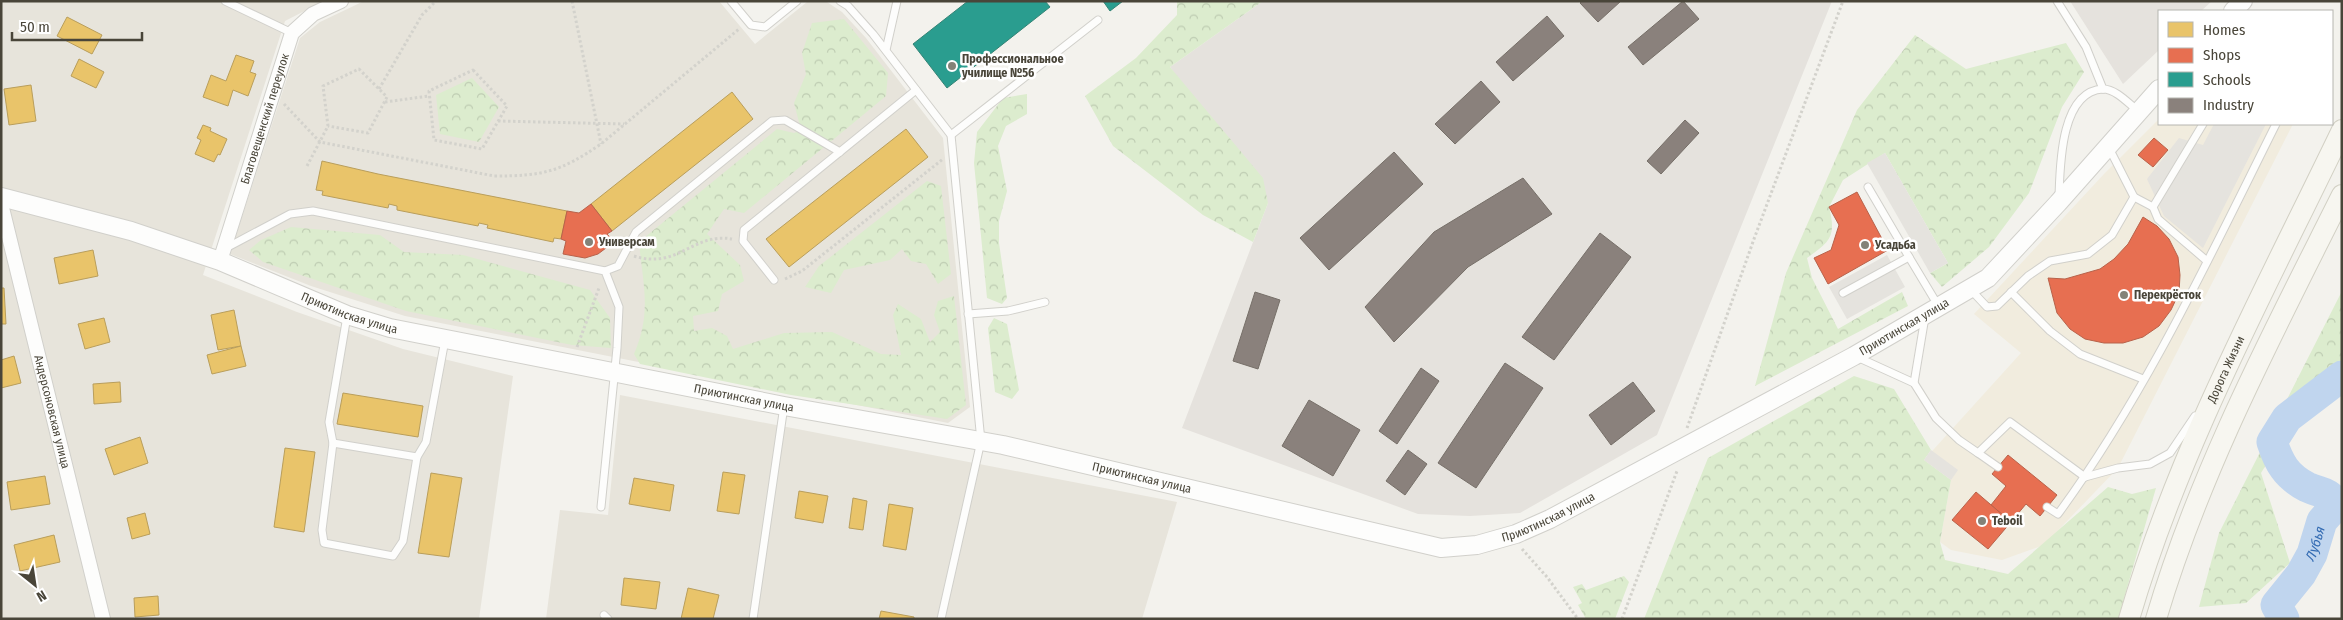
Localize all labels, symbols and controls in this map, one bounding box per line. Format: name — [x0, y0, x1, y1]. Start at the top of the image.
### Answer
scale bar — [12, 10, 142, 42]
legend — [2158, 10, 2333, 125]
text: 50 m — [20, 18, 50, 36]
text: Homes — [2203, 21, 2245, 39]
text: Shops — [2203, 46, 2241, 64]
street label: Благовещенский переулок — [238, 52, 292, 186]
place label: Профессиональное училище №56 — [961, 52, 1064, 80]
marker: Профессиональное училище №56 — [946, 60, 958, 72]
text: Schools — [2203, 71, 2251, 89]
text: Industry — [2203, 96, 2254, 114]
place label: Универсам — [598, 235, 655, 249]
marker: Универсам — [583, 236, 595, 248]
place label: Усадьба — [1874, 238, 1916, 252]
marker: Усадьба — [1859, 239, 1871, 251]
place label: Перекрёсток — [2134, 288, 2202, 302]
street label: Приютинская улица — [299, 289, 399, 336]
marker: Перекрёсток — [2118, 289, 2130, 301]
street label: Приютинская улица — [1857, 295, 1952, 358]
street label: Дорога Жизни — [2204, 334, 2247, 406]
street label: Андерсоновская улица — [31, 354, 73, 470]
street label: Приютинская улица — [693, 381, 795, 415]
street label: Приютинская улица — [1091, 459, 1193, 496]
street label: Приютинская улица — [1500, 489, 1597, 545]
place label: Teboil — [1992, 514, 2023, 528]
marker: Teboil — [1976, 515, 1988, 527]
water label: Лубья — [2301, 524, 2329, 565]
north arrow — [10, 560, 60, 610]
text: N — [33, 586, 49, 605]

